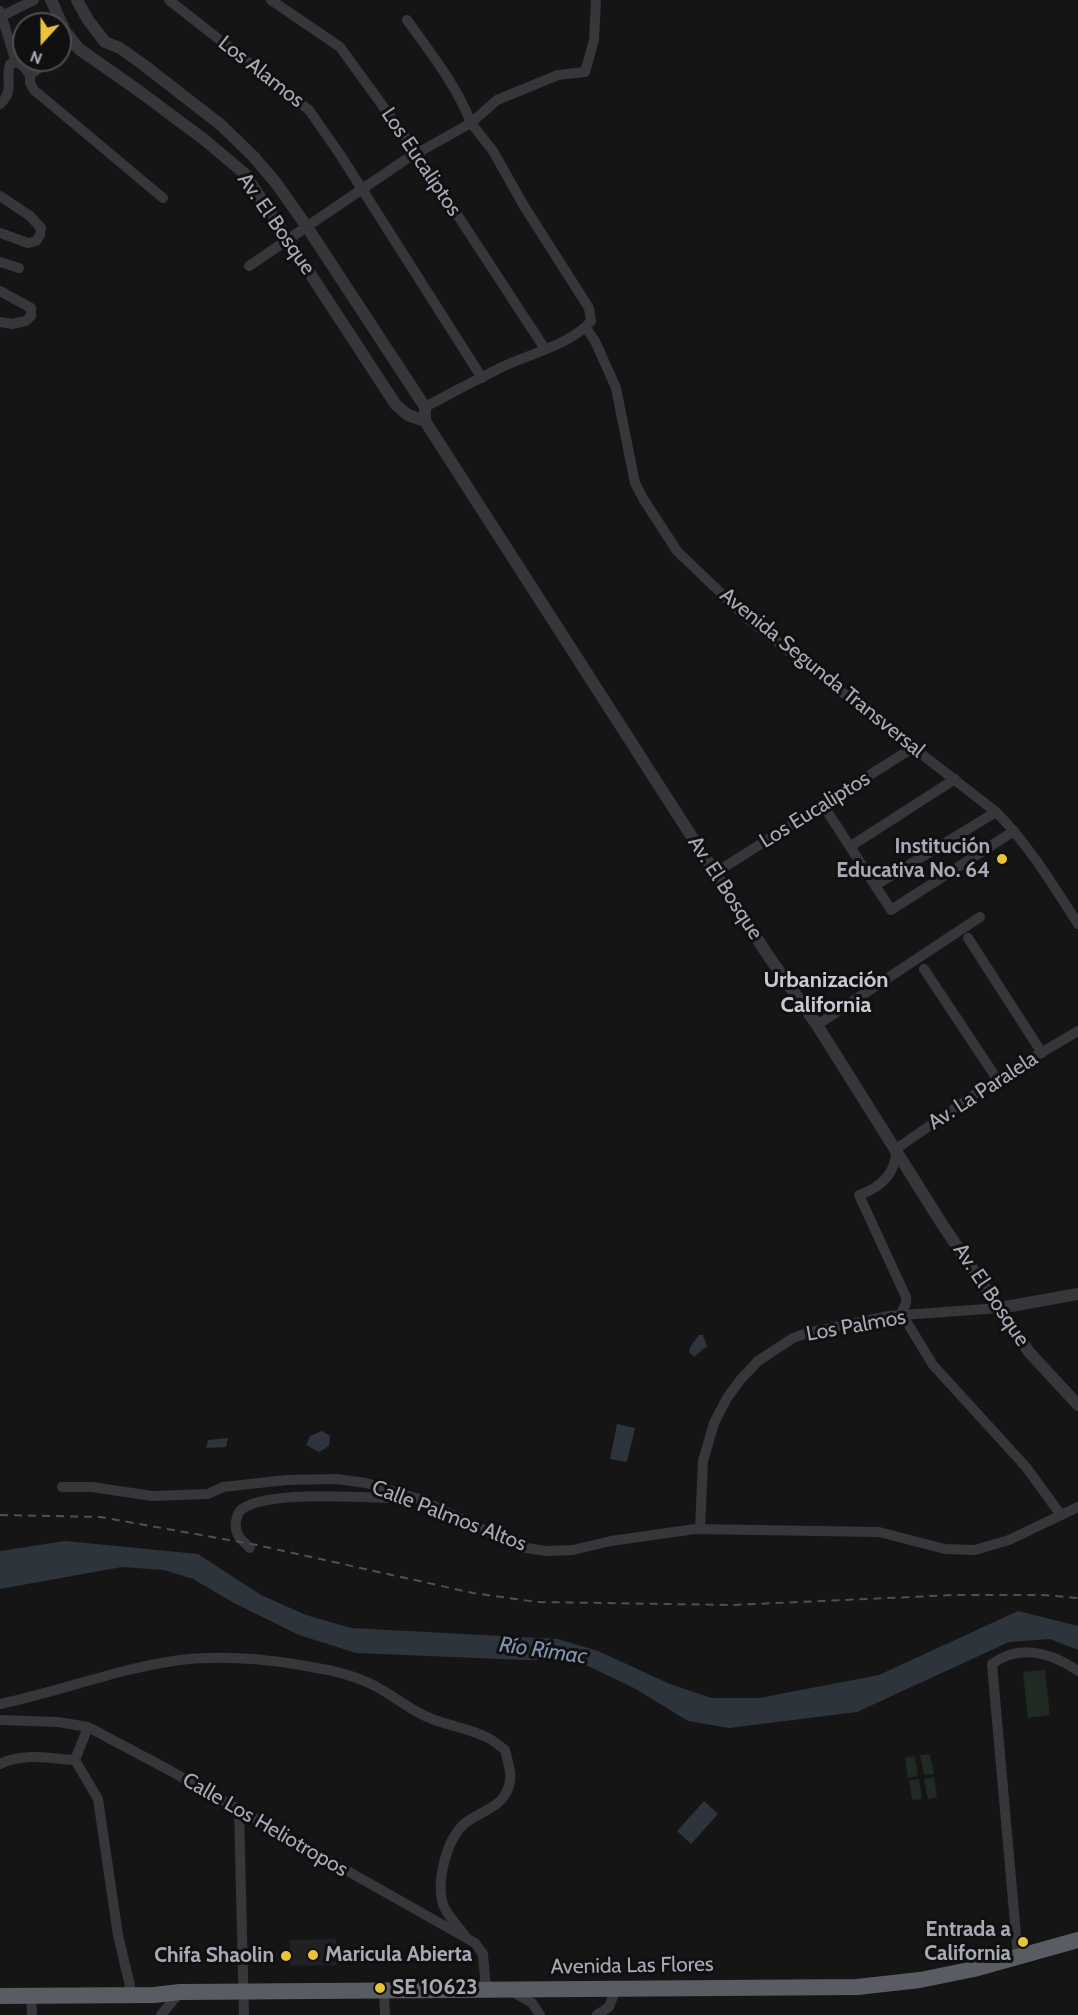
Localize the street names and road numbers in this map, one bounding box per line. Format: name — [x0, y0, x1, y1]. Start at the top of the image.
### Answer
street label: Los Alamos — [213, 31, 309, 113]
street label: Los Eucaliptos — [376, 103, 466, 221]
street label: Av. El Bosque — [232, 168, 320, 280]
street label: Avenida Segunda Transversal — [715, 583, 929, 763]
street label: Los Eucaliptos — [755, 766, 875, 854]
street label: Av. El Bosque — [682, 831, 768, 945]
street label: Av. La Paralela — [924, 1046, 1042, 1136]
street label: Av. El Bosque — [947, 1239, 1035, 1351]
street label: Los Palmos — [804, 1305, 908, 1347]
street label: Calle Palmos Altos — [368, 1475, 530, 1557]
street label: Calle Los Heliotropos — [178, 1767, 352, 1883]
street label: Avenida Las Flores — [550, 1952, 714, 1980]

